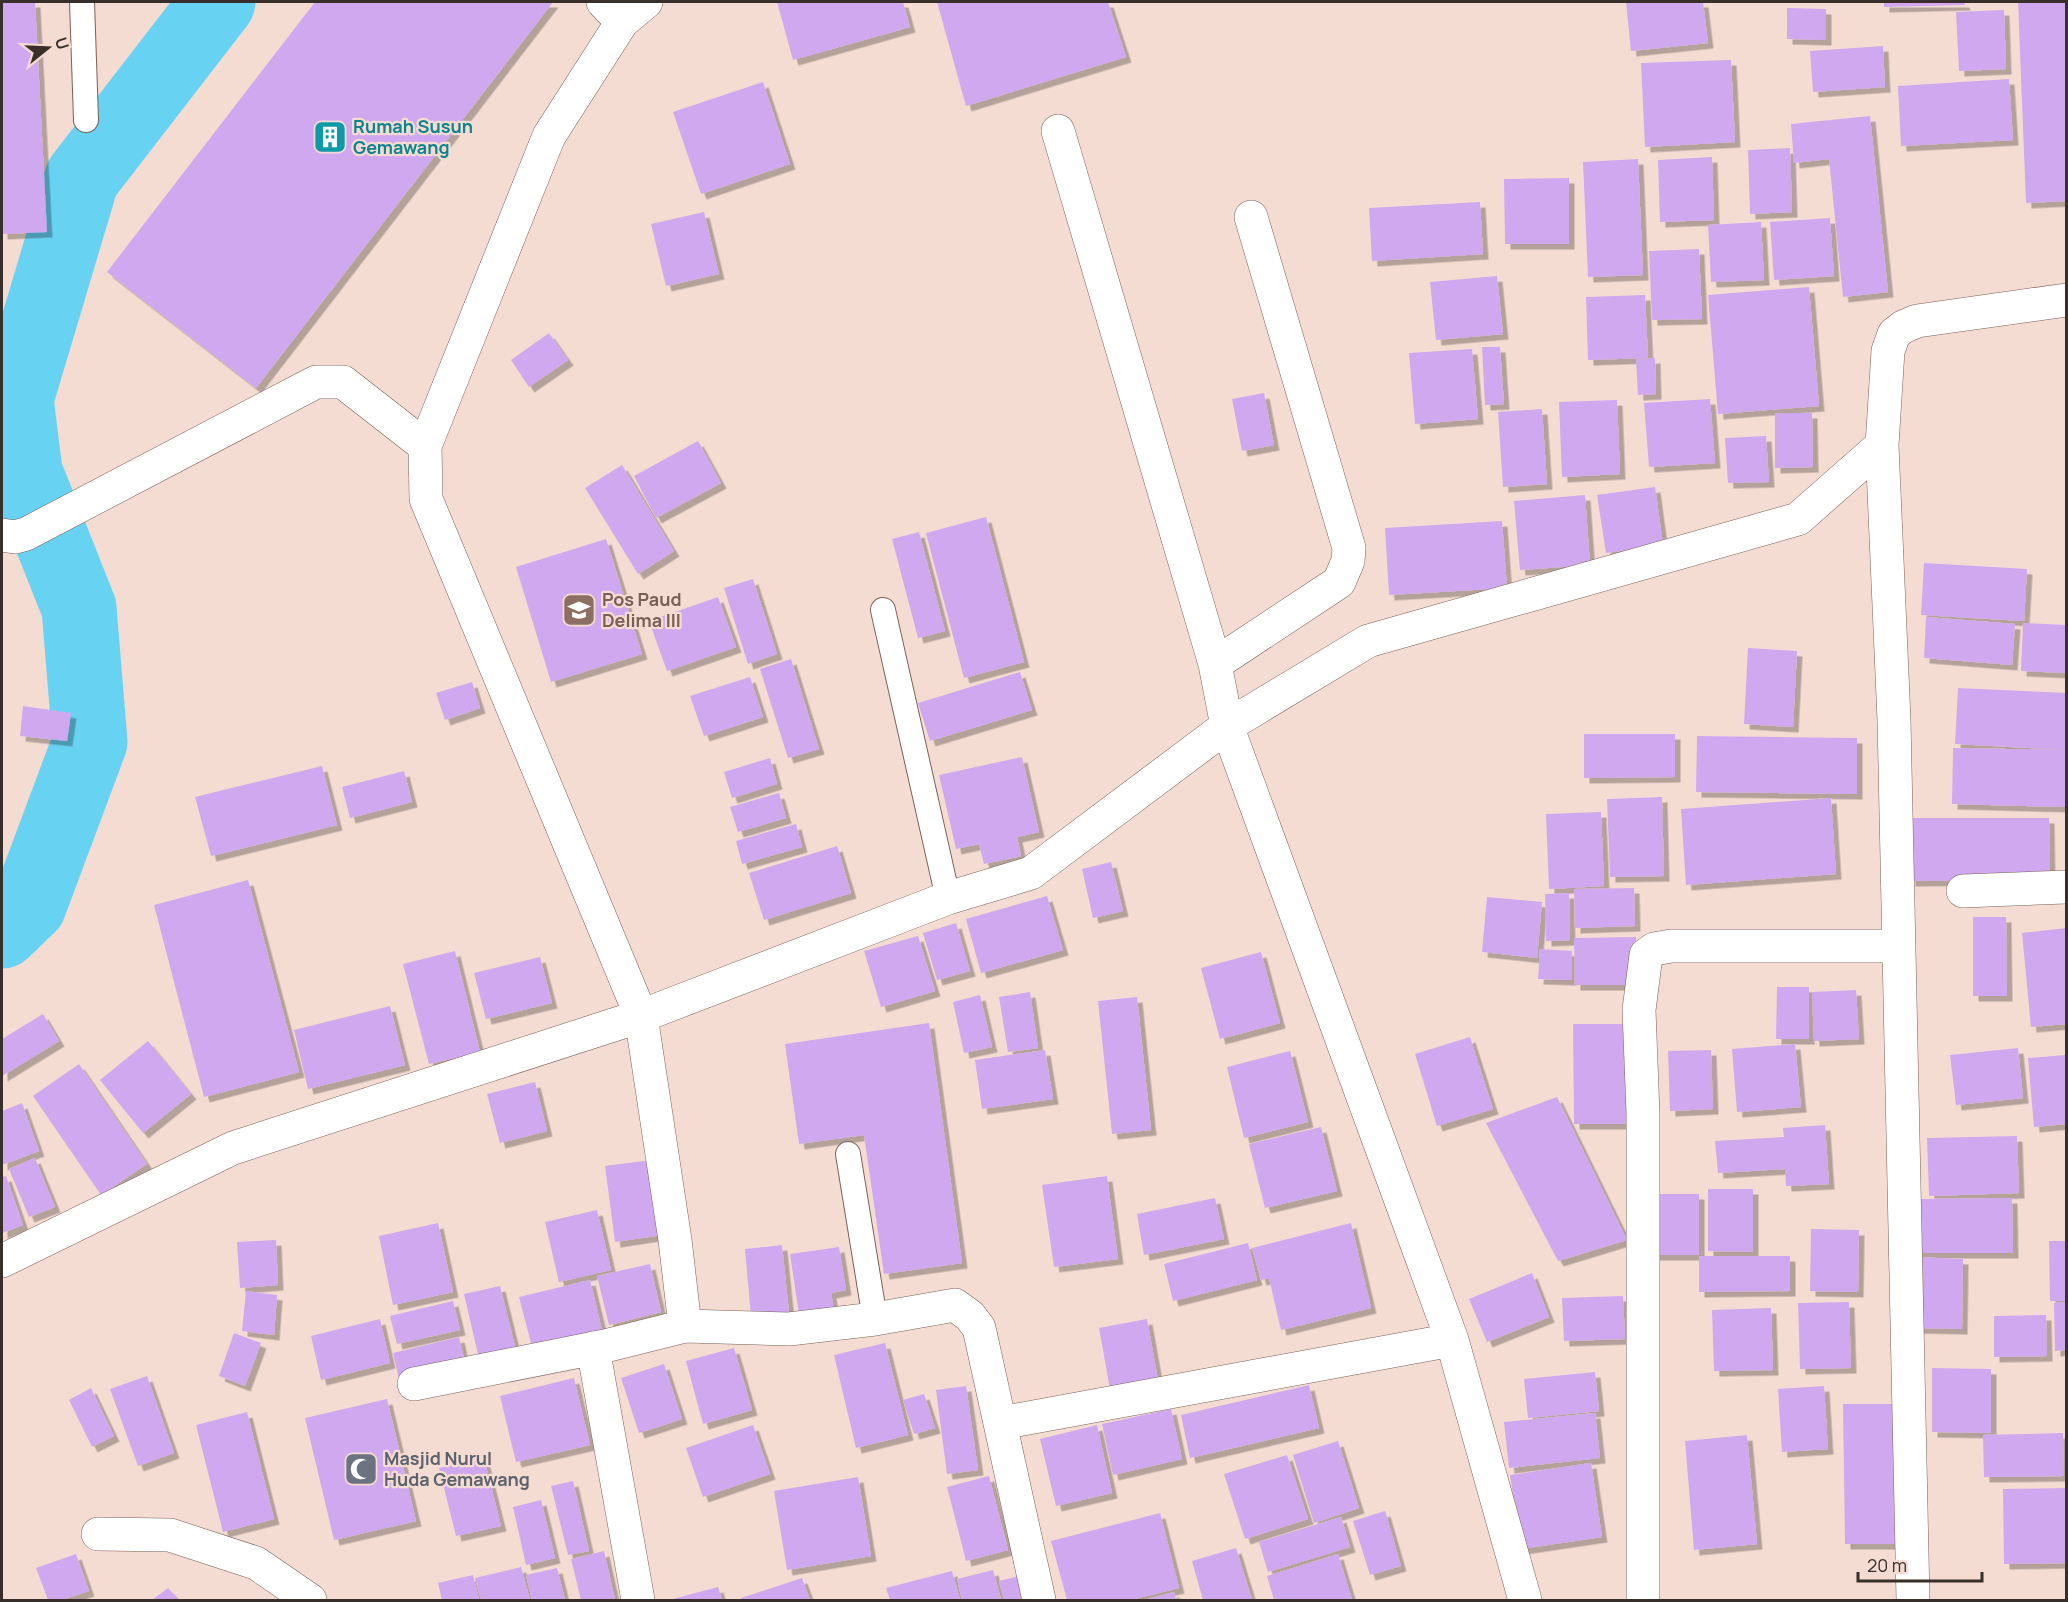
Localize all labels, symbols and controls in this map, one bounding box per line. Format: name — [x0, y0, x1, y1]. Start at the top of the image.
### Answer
north arrow — [18, 18, 78, 78]
text: U — [50, 34, 75, 52]
place label: Rumah Susun Gemawang — [353, 114, 473, 159]
building icon: Rumah Susun Gemawang — [312, 119, 348, 155]
place label: Pos Paud Delima III — [602, 587, 682, 632]
school or university icon: Pos Paud Delima III — [561, 592, 597, 628]
place label: Masjid Nurul Huda Gemawang — [384, 1446, 530, 1491]
mosque icon: Masjid Nurul Huda Gemawang — [343, 1451, 379, 1487]
scale bar — [1858, 1545, 1982, 1583]
text: 20 m — [1867, 1553, 1907, 1577]

